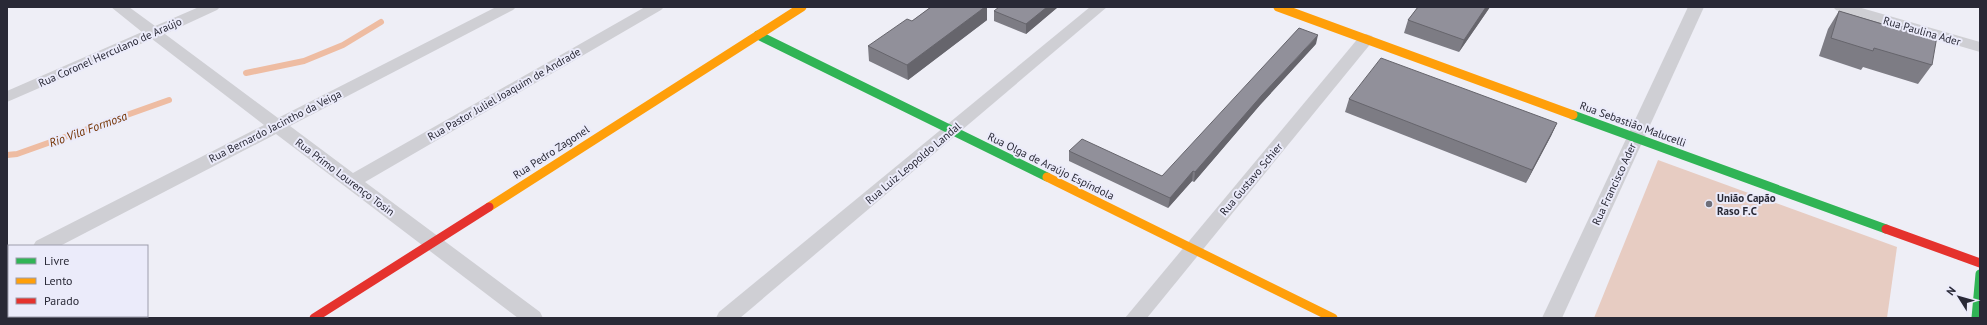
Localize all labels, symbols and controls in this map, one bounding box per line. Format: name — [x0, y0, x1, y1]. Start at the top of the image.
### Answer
street label: Rua Paulina Ader — [1882, 13, 1963, 49]
street label: Rua Coronel Herculano de Araújo — [36, 14, 184, 90]
street label: Rua Pastor Juliel Joaquim de Andrade — [425, 44, 583, 144]
street label: Rua Bernardo Jacintho da Veiga — [206, 86, 344, 166]
street label: Rua Sebastião Malucelli — [1578, 98, 1688, 150]
water label: Rio Vila Formosa — [47, 108, 129, 150]
street label: Rua Luiz Leopoldo Landal — [862, 118, 964, 207]
street label: Rua Pedro Zagonel — [510, 122, 592, 182]
street label: Rua Olga de Araújo Espíndola — [985, 129, 1117, 203]
street label: Rua Primo Lourenço Tosin — [293, 135, 397, 219]
street label: Rua Gustavo Schier — [1217, 140, 1286, 218]
street label: Rua Francisco Ader — [1589, 140, 1639, 227]
place label: União Capão Raso F.C — [1717, 191, 1776, 218]
marker: União Capão Raso F.C — [1704, 199, 1714, 209]
legend — [8, 245, 148, 317]
text: Livre — [44, 253, 69, 268]
text: Lento — [44, 273, 73, 288]
north arrow — [1939, 277, 1979, 317]
text: N — [1943, 284, 1959, 298]
text: Parado — [44, 293, 79, 308]

